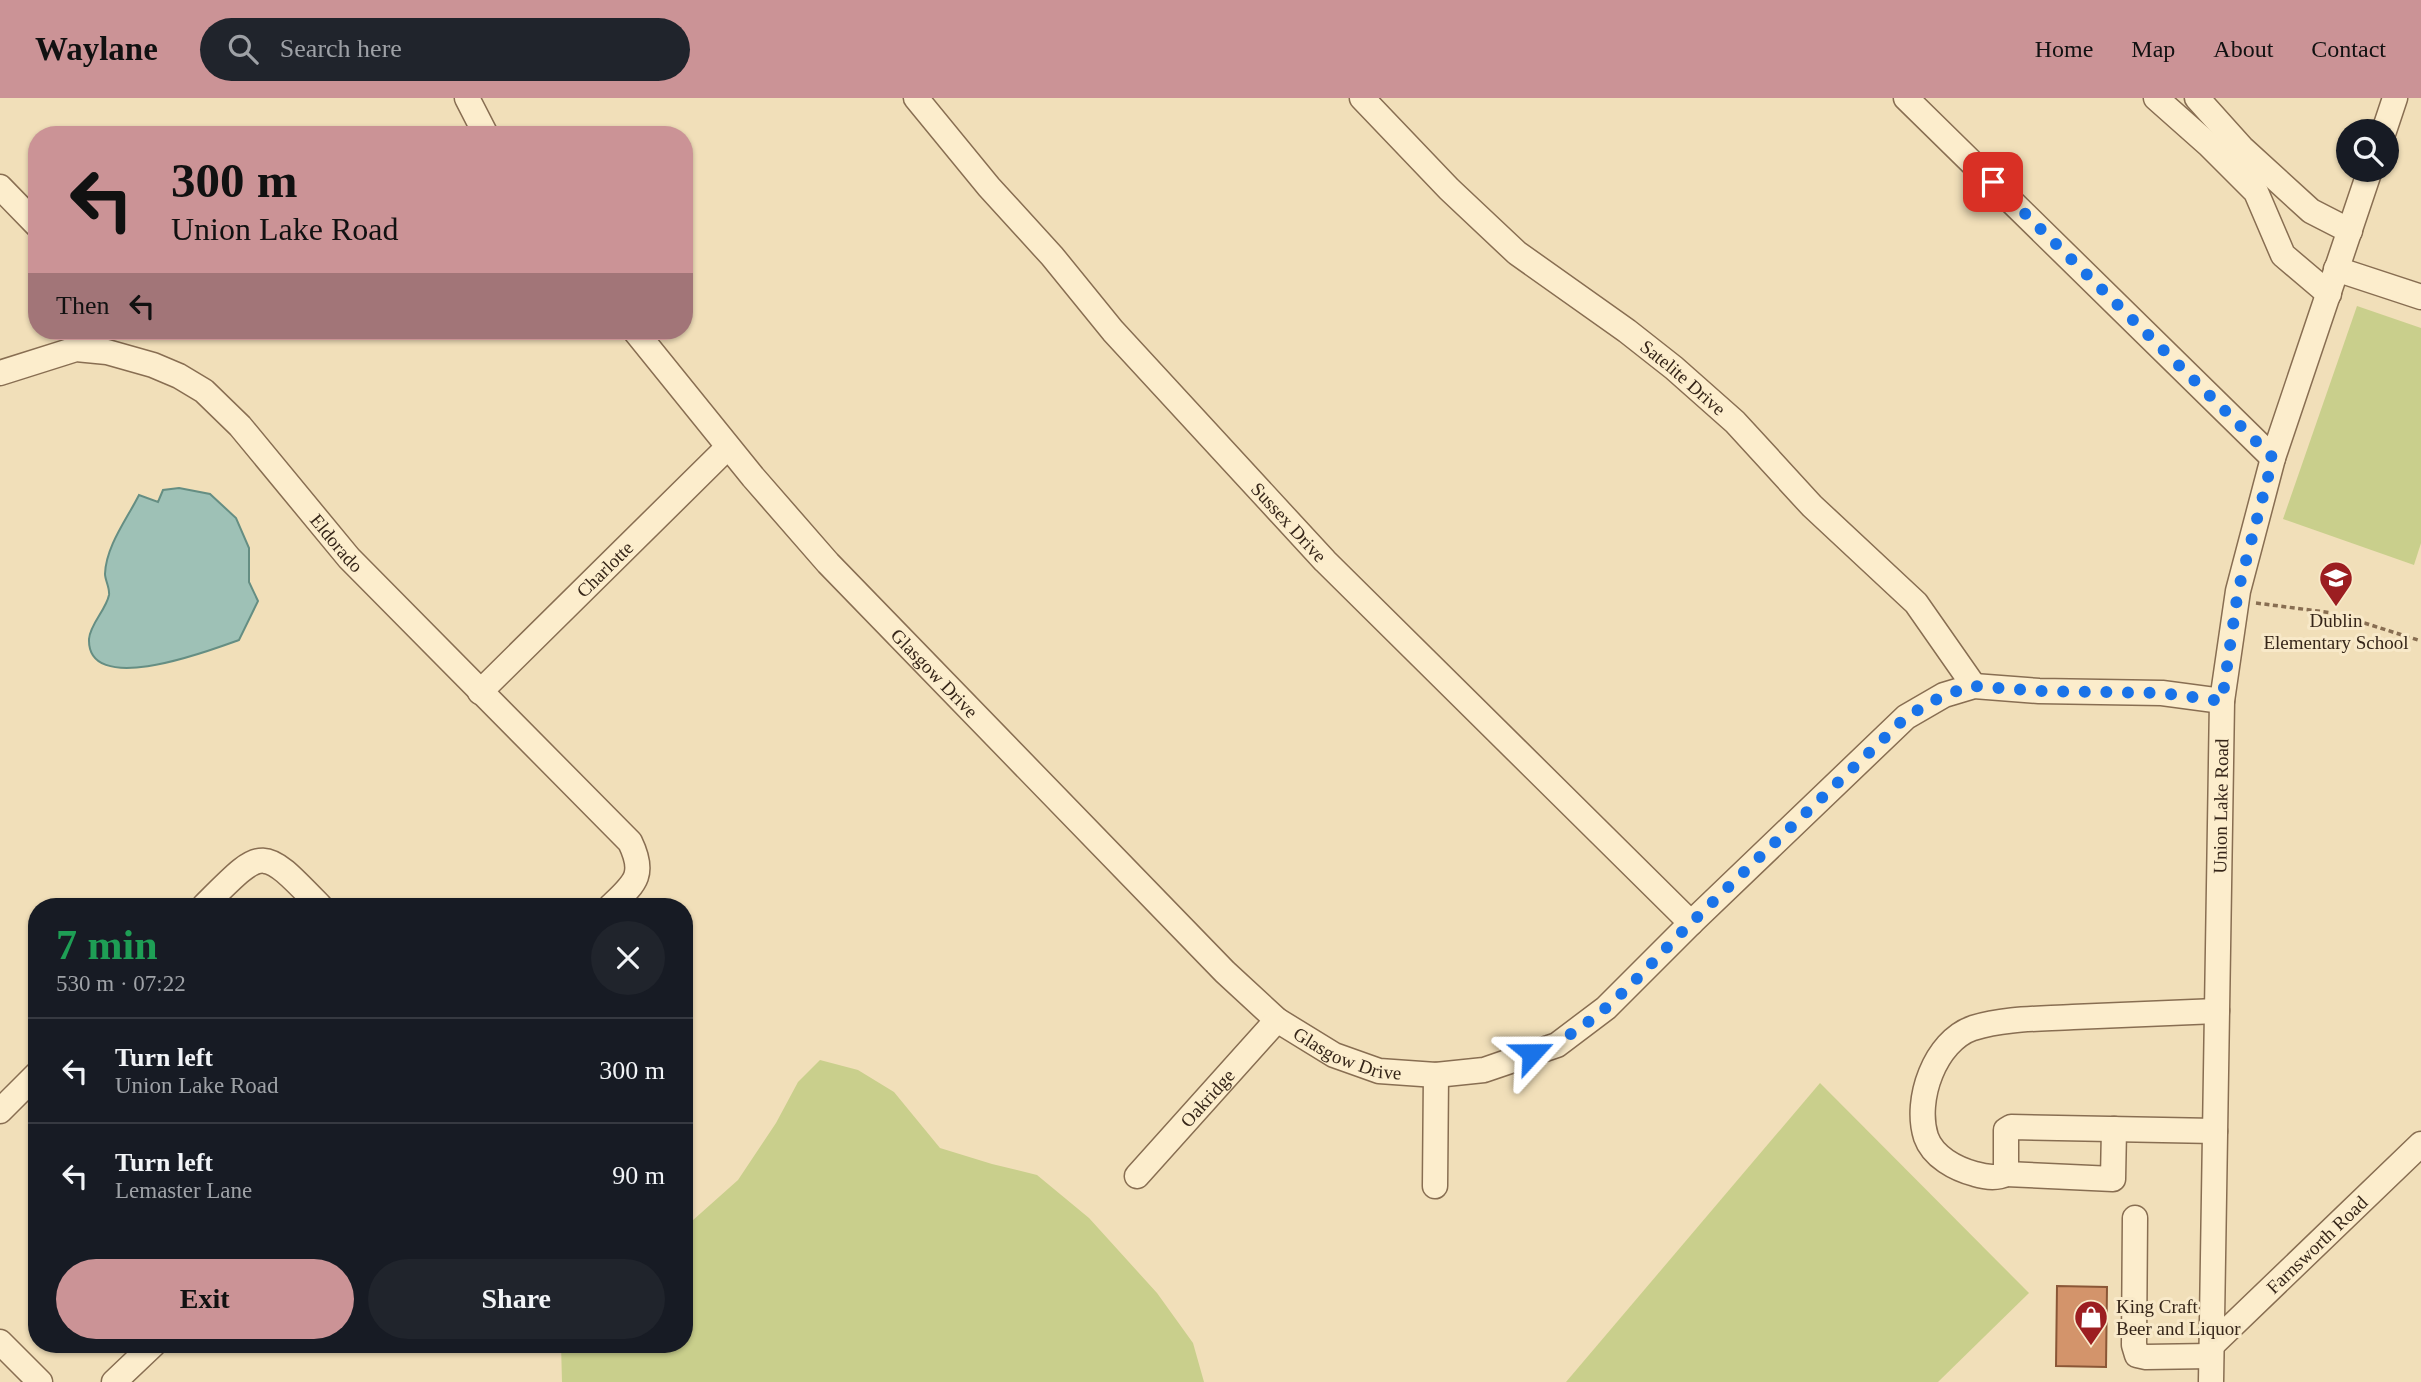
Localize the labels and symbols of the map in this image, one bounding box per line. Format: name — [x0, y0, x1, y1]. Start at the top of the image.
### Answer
pin — [1963, 152, 2023, 212]
street label: Satelite Drive — [1636, 335, 1730, 419]
street label: Sussex Drive — [1247, 478, 1331, 566]
street label: Eldorado — [306, 509, 367, 576]
street label: Charlotte — [572, 537, 637, 601]
school or university icon: Dublin Elementary School — [2317, 559, 2355, 608]
place label: Dublin Elementary School — [2263, 610, 2409, 653]
street label: Glasgow Drive — [887, 624, 982, 722]
street label: Union Lake Road — [2209, 738, 2232, 874]
position arrow — [1495, 1016, 1569, 1090]
street label: Glasgow Drive — [1290, 1022, 1402, 1083]
street label: Oakridge — [1176, 1065, 1239, 1131]
street label: Farnsworth Road — [2262, 1191, 2372, 1298]
place label: King Craft Beer and Liquor — [2116, 1296, 2241, 1339]
shop icon: King Craft Beer and Liquor — [2072, 1298, 2110, 1347]

